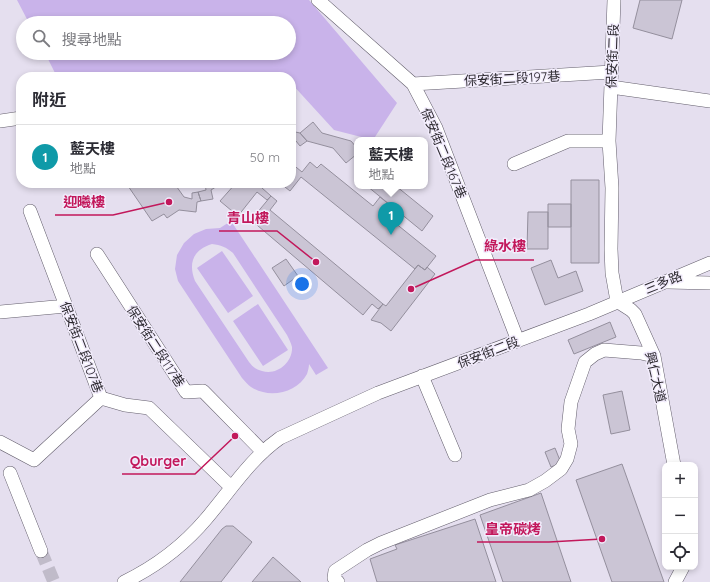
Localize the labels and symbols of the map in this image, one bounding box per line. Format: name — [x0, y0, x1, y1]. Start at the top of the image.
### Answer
street label: 保安街二段 — [603, 23, 621, 89]
street label: 保安街二段197巷 — [463, 67, 561, 89]
street label: 保安街二段167巷 — [418, 105, 470, 201]
callout: 迎曦樓 — [55, 189, 113, 215]
text: 迎曦樓 — [63, 193, 105, 211]
pin: 1 — [378, 202, 404, 235]
callout: 青山樓 — [219, 205, 277, 231]
text: 青山樓 — [227, 209, 269, 227]
callout: 綠水樓 — [476, 234, 534, 260]
text: 綠水樓 — [484, 237, 526, 255]
street label: 三多路 — [642, 267, 684, 297]
your location — [292, 274, 312, 294]
street label: 保安街二段107巷 — [57, 299, 107, 395]
street label: 保安街二段117巷 — [124, 302, 188, 390]
street label: 保安街二段 — [455, 333, 521, 371]
street label: 興仁大道 — [642, 350, 670, 404]
callout: Qburger — [122, 448, 195, 474]
text: Qburger — [130, 452, 186, 470]
callout: 皇帝碳烤 — [477, 516, 549, 542]
text: 皇帝碳烤 — [485, 520, 541, 538]

